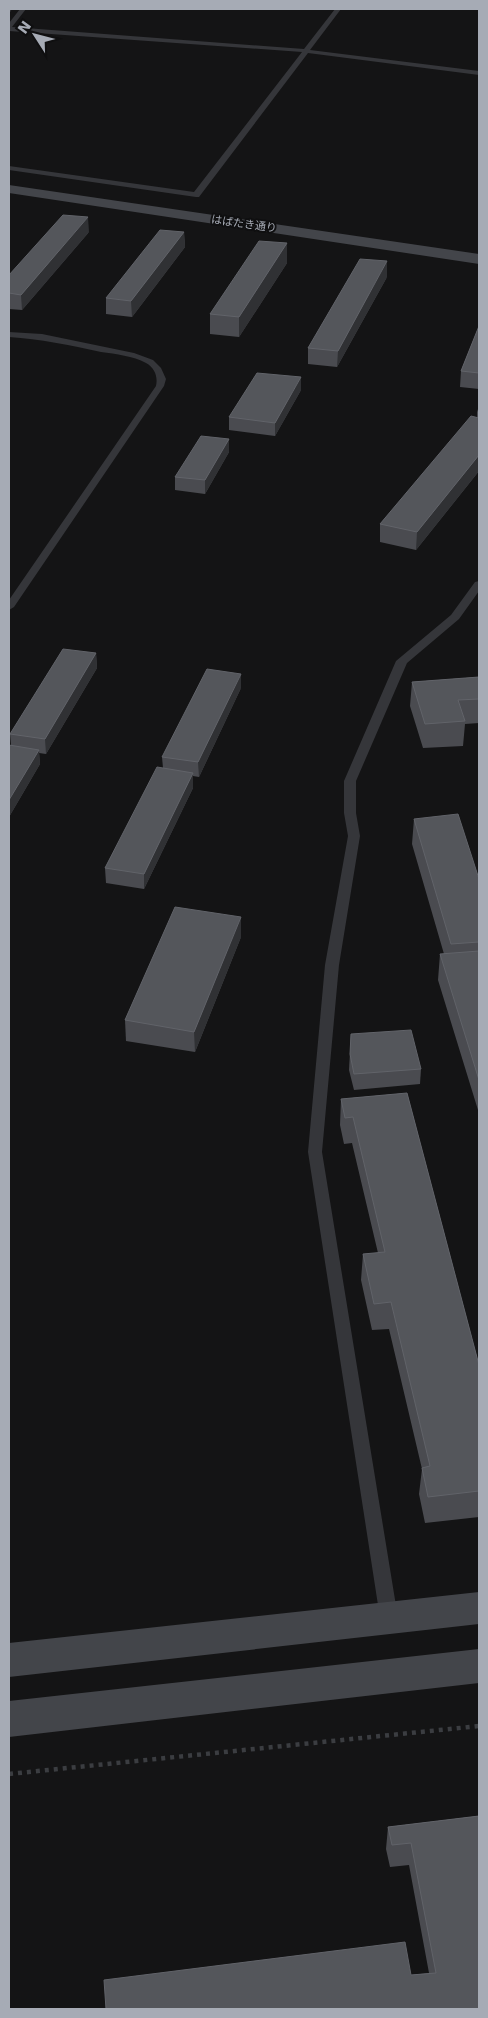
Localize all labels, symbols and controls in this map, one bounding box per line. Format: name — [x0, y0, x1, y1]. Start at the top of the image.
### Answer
north arrow — [10, 10, 60, 60]
text: N — [15, 18, 34, 37]
street label: はばたき通り — [210, 213, 278, 235]

